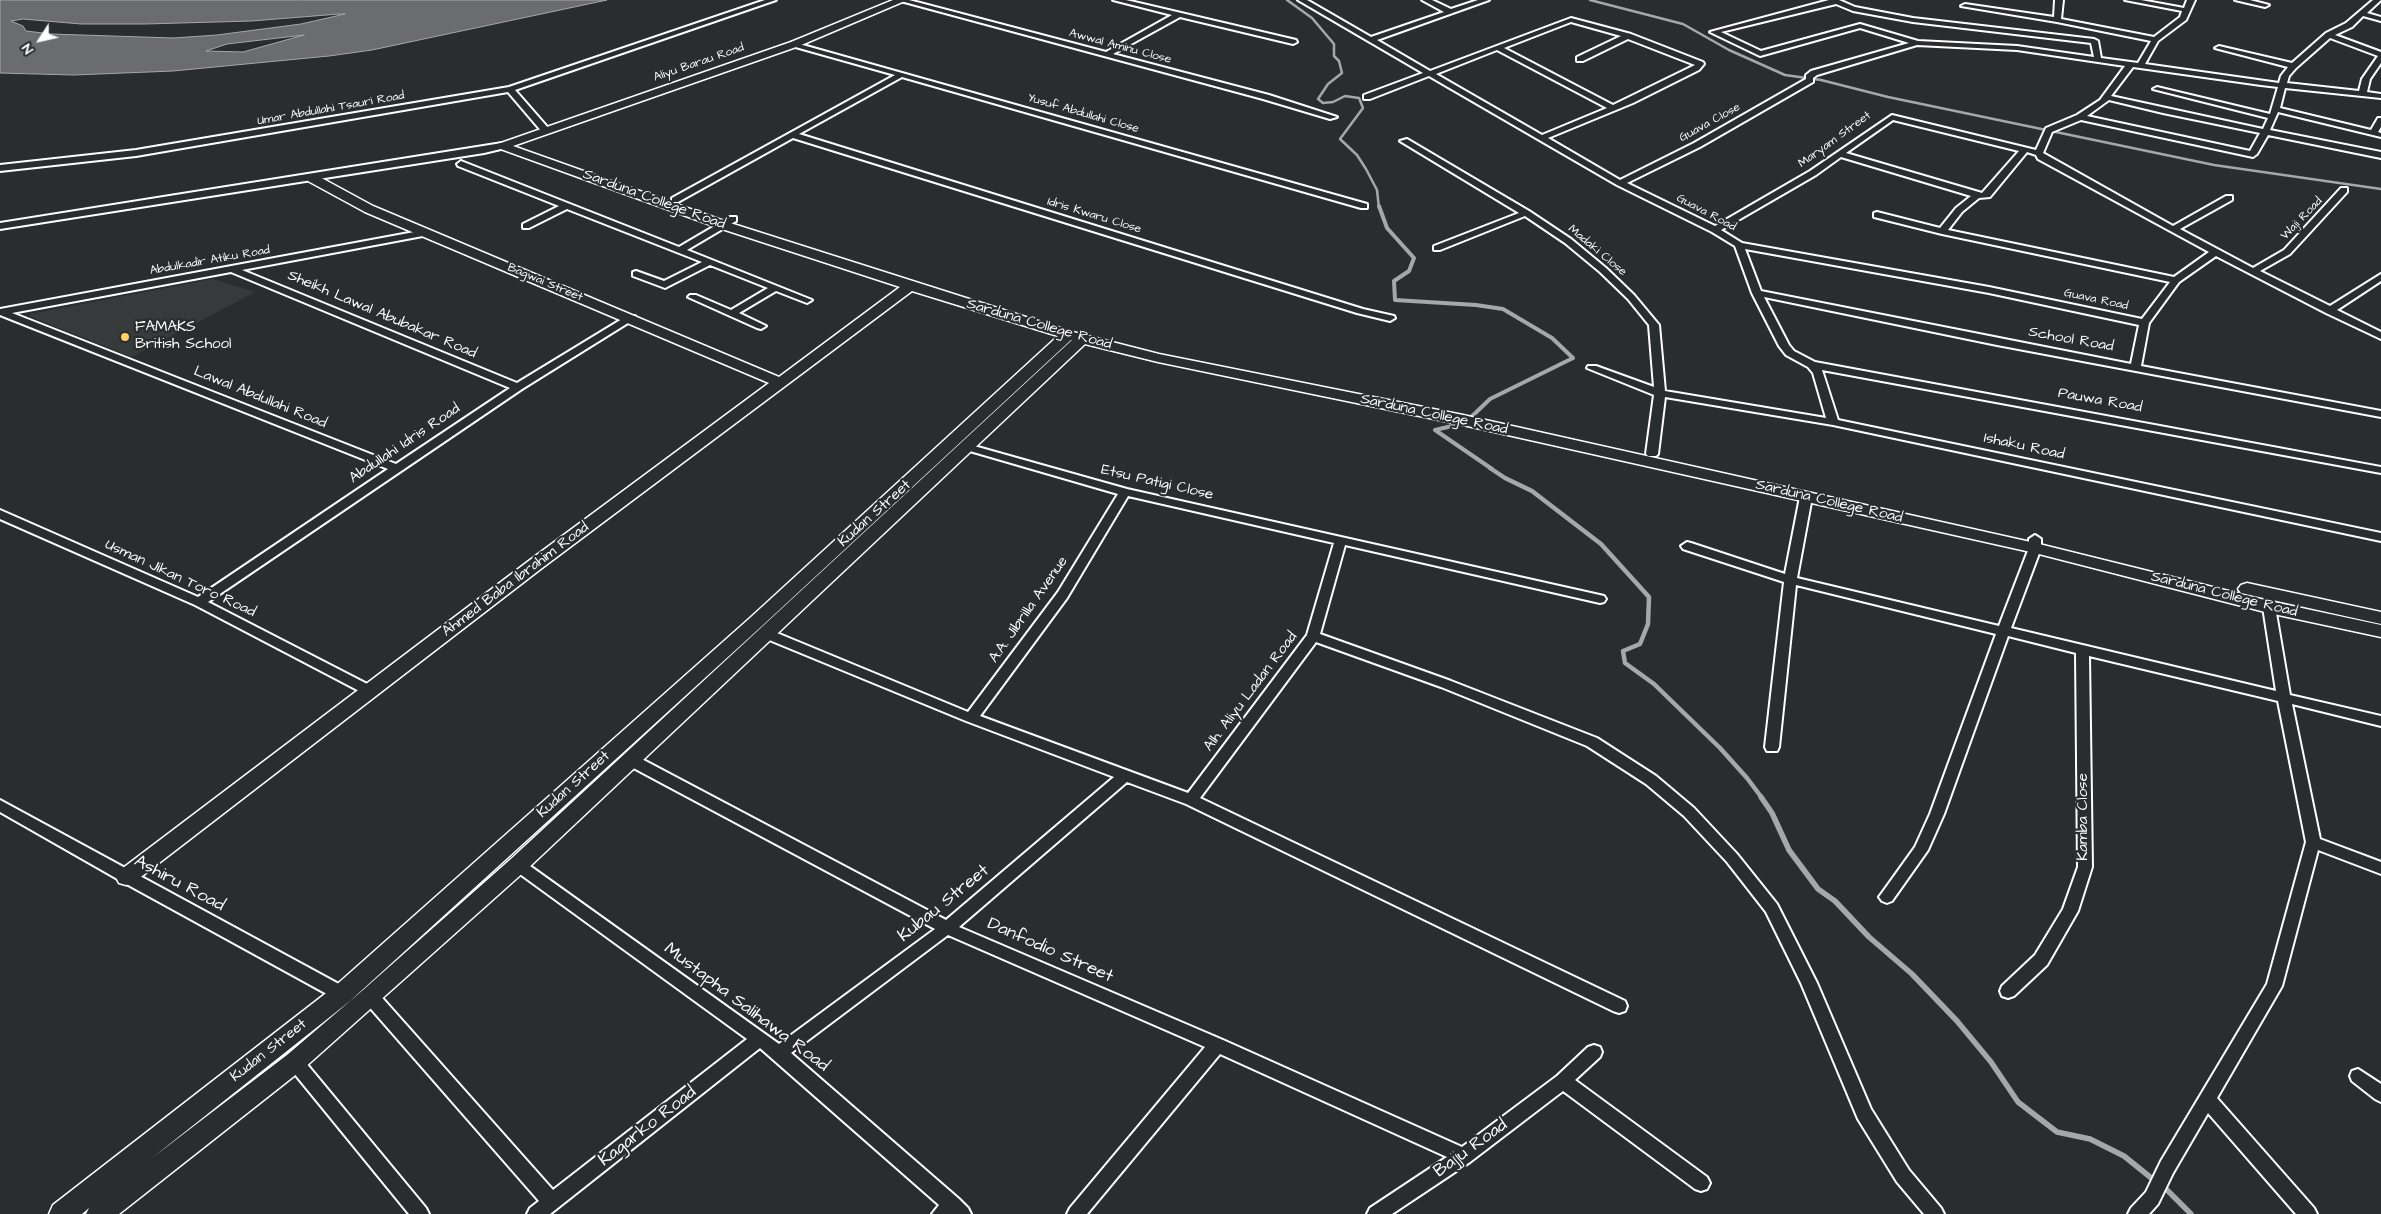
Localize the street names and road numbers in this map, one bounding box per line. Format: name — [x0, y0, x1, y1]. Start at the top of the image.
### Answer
street label: Awwal Aminu Close — [1067, 26, 1173, 68]
street label: Aliyu Barau Road — [652, 41, 746, 85]
street label: Umar Abdullahi Tsauri Road — [256, 89, 406, 129]
street label: Yusuf Abdullahi Close — [1026, 91, 1140, 137]
street label: Guava Close — [1677, 100, 1743, 146]
street label: Maryam Street — [1796, 109, 1874, 171]
street label: Sarduna College Road — [580, 166, 728, 234]
street label: Guava Road — [1674, 191, 1738, 235]
street label: Idris Kwaru Close — [1045, 195, 1143, 237]
street label: Waji Road — [2278, 195, 2326, 243]
street label: Madaki Close — [1565, 222, 1629, 280]
street label: Abdulkadir Atiku Road — [149, 243, 271, 279]
street label: Bagwai Street — [505, 261, 585, 305]
street label: Sheikh Lawal Abubakar Road — [285, 267, 479, 363]
street label: Guava Road — [2063, 286, 2129, 314]
street label: Sarduna College Road — [964, 296, 1114, 354]
street label: School Road — [2027, 324, 2115, 356]
street label: Lawal Abdullahi Road — [191, 363, 329, 433]
street label: Pauwa Road — [2057, 385, 2143, 417]
street label: Sarduna College Road — [1359, 391, 1509, 439]
street label: Abdullahi Idris Road — [346, 400, 464, 488]
street label: Ishaku Road — [1982, 430, 2066, 464]
street label: Etsu Patigi Close — [1099, 461, 1215, 505]
street label: Sarduna College Road — [1754, 476, 1904, 528]
street label: Kudan Street — [835, 477, 915, 551]
street label: Ahmed Baba Ibrahim Road — [439, 519, 593, 641]
street label: Usman Jikan Toro Road — [102, 536, 258, 622]
street label: A.A. Jibrilla Avenue — [986, 553, 1072, 667]
street label: Sarduna College Road — [2149, 568, 2299, 622]
street label: Alh. Aliyu Ladan Road — [1200, 629, 1302, 755]
street label: Kudan Street — [534, 748, 614, 822]
street label: Kamba Close — [2075, 773, 2093, 861]
street label: Ashiru Road — [130, 851, 228, 917]
street label: Kubau Street — [894, 861, 994, 947]
street label: Danfodio Street — [984, 914, 1116, 988]
street label: Mustapha Salihawa Road — [659, 939, 833, 1077]
street label: Kudan Street — [227, 1016, 311, 1086]
street label: Kagarko Road — [595, 1082, 701, 1172]
street label: Bajju Road — [1430, 1115, 1512, 1183]

